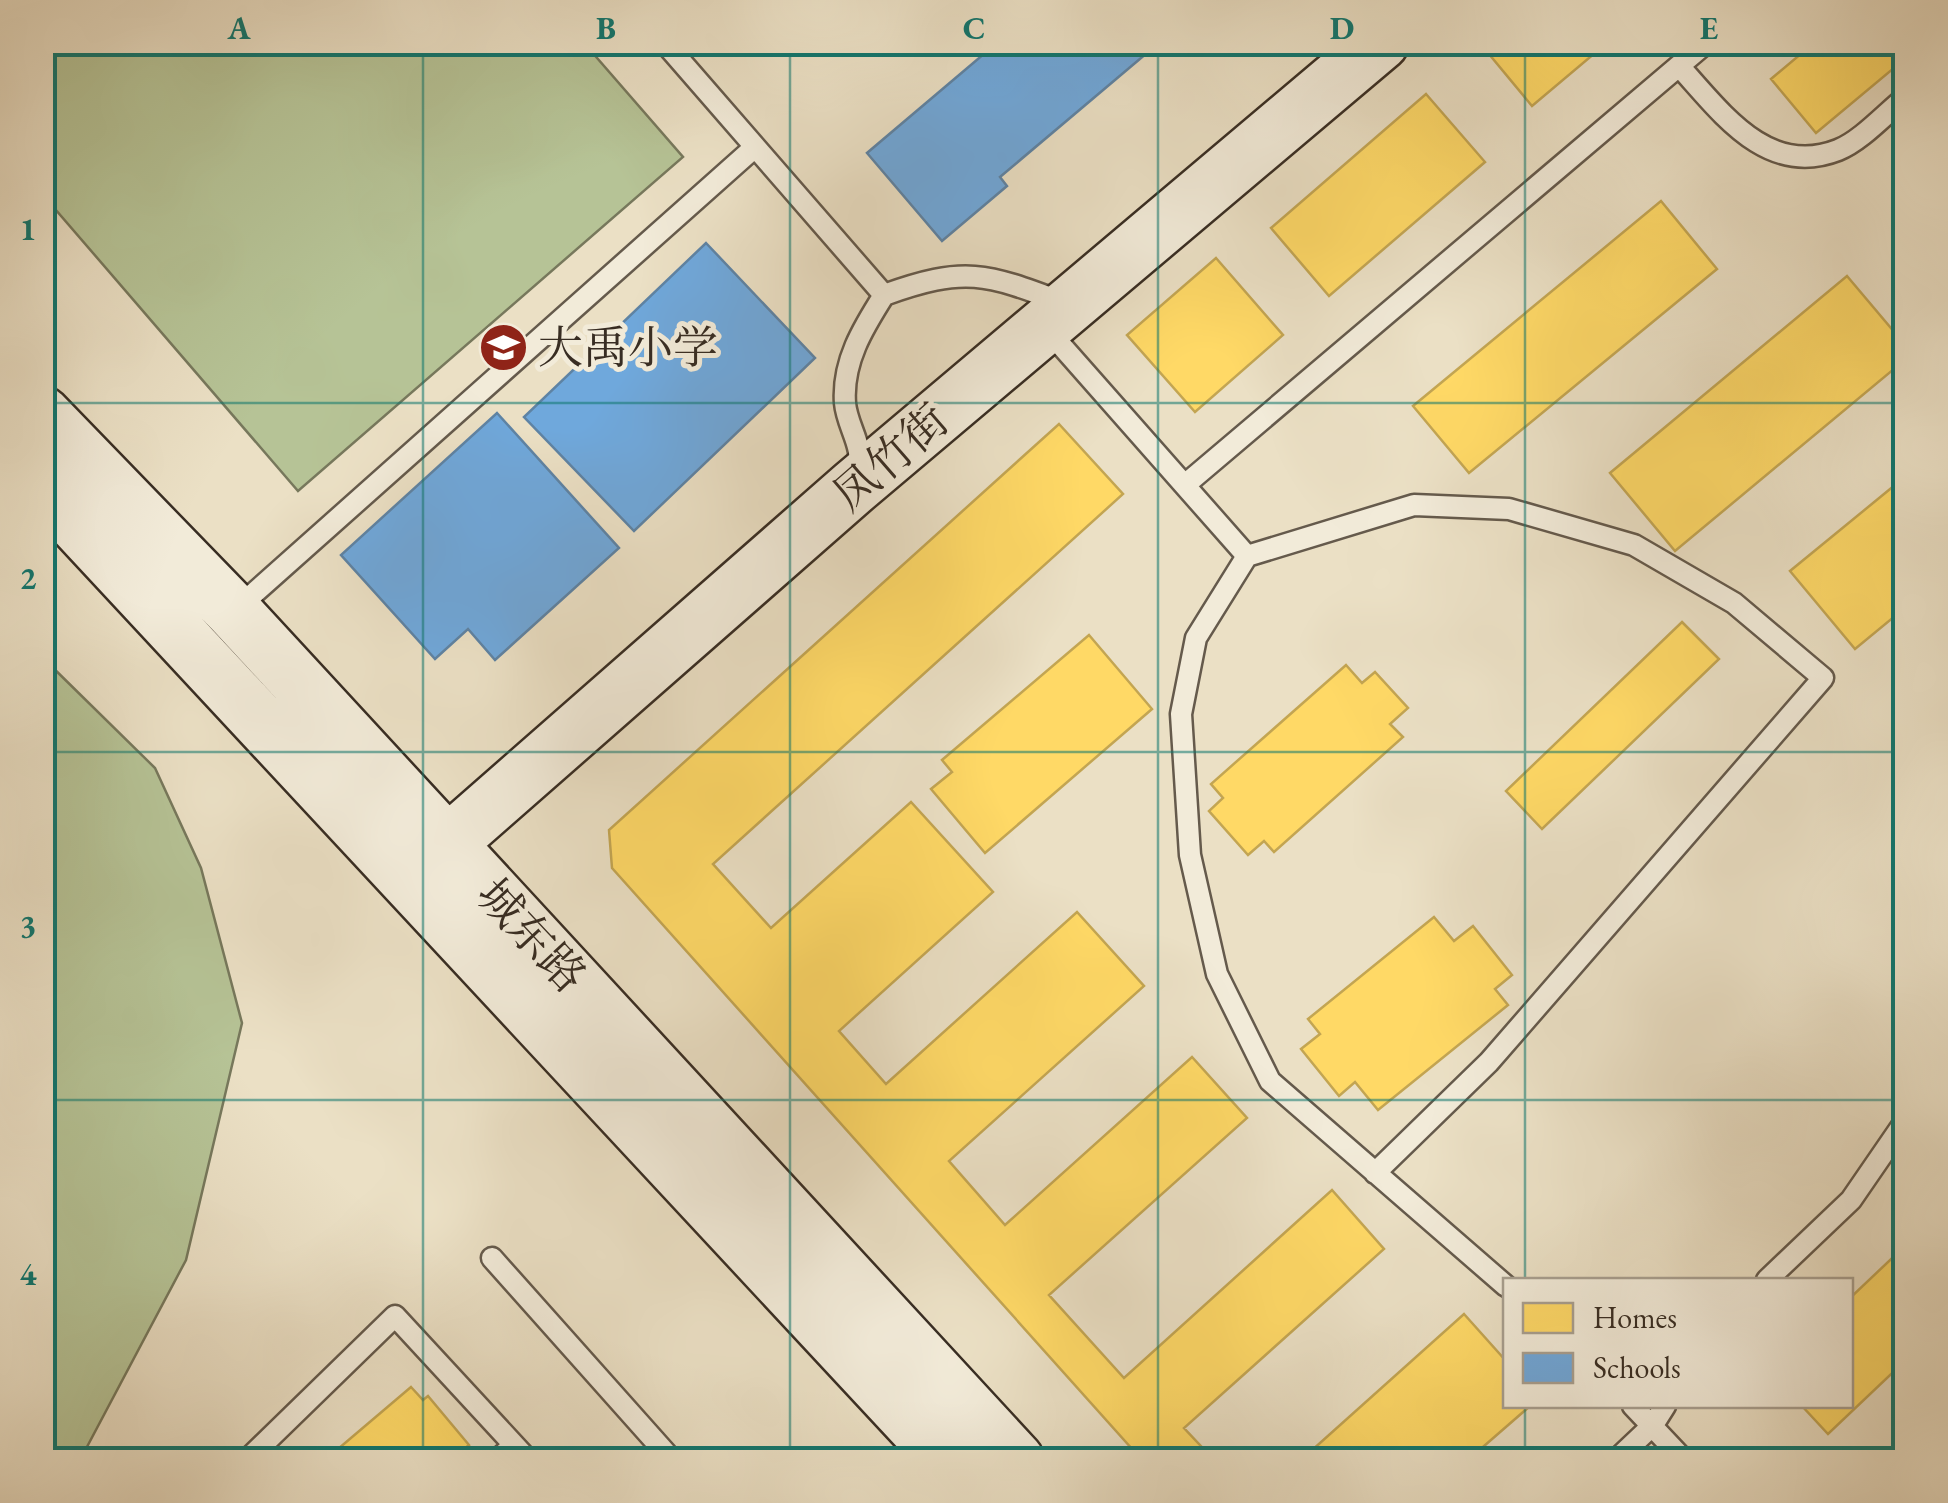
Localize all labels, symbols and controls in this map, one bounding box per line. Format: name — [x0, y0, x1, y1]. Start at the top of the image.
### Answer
text: A — [226, 7, 251, 49]
text: B — [596, 7, 616, 49]
text: C — [963, 7, 985, 49]
text: D — [1330, 7, 1354, 49]
text: E — [1700, 7, 1718, 49]
text: 1 — [20, 208, 36, 250]
place label: 大禹小学 — [538, 318, 718, 376]
school or university icon: 大禹小学 — [477, 321, 529, 373]
street label: 凤竹街 — [820, 391, 960, 523]
text: 2 — [20, 557, 37, 599]
street label: 城东路 — [465, 866, 599, 1004]
text: 3 — [20, 905, 36, 947]
text: 4 — [20, 1253, 38, 1295]
legend — [1503, 1278, 1853, 1408]
text: Homes — [1593, 1298, 1677, 1337]
text: Schools — [1593, 1348, 1681, 1387]

